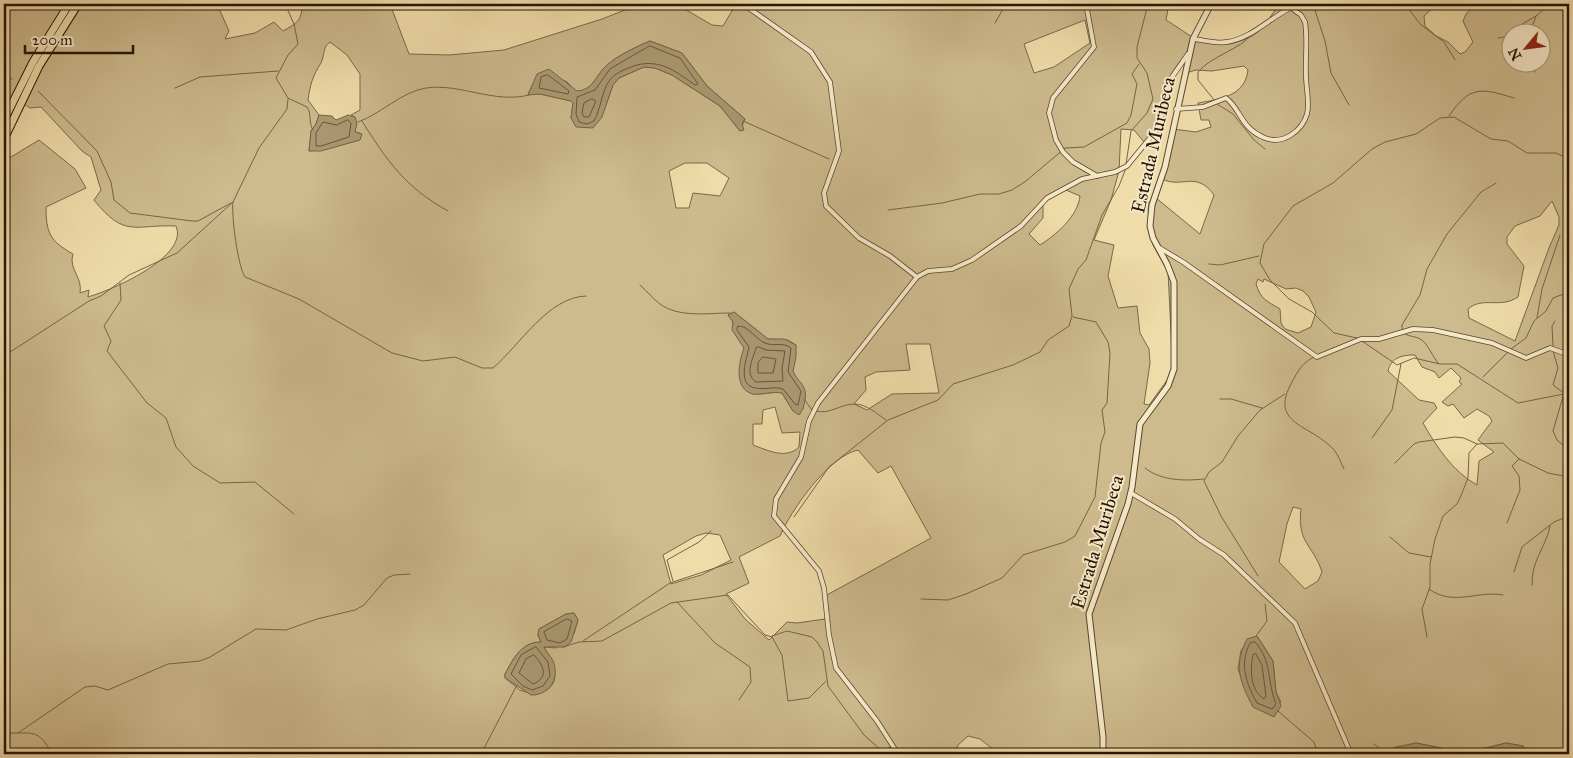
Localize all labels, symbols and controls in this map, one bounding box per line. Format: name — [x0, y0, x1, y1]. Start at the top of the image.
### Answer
scale bar — [25, 22, 132, 54]
north arrow — [1500, 22, 1550, 72]
text: 200 m — [32, 31, 73, 49]
text: N — [1505, 45, 1525, 63]
street label: Estrada Muribeca — [1126, 74, 1180, 215]
street label: Estrada Muribeca — [1066, 471, 1129, 612]

